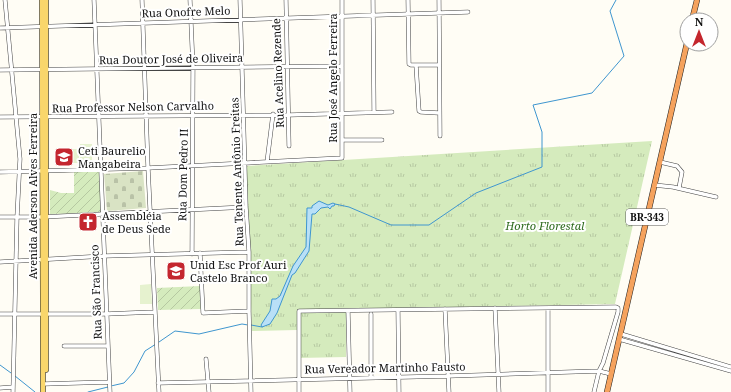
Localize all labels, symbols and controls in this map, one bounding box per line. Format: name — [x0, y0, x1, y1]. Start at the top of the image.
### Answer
street label: Rua Onofre Melo — [141, 2, 231, 21]
north arrow — [679, 12, 719, 52]
street label: Rua José Angelo Ferreira — [325, 13, 340, 143]
text: N — [695, 14, 704, 29]
street label: Rua Acelino Rezende — [268, 18, 287, 128]
street label: Rua Doutor José de Oliveira — [99, 50, 243, 67]
street label: Rua Tenente Antônio Freitas — [226, 97, 247, 247]
street label: Rua Professor Nelson Carvalho — [52, 98, 214, 115]
street label: Avenida Aderson Alves Ferreira — [25, 113, 40, 279]
street label: Rua Dom Pedro II — [174, 129, 191, 221]
place label: Ceti Baurelio Mangabeira — [78, 143, 146, 171]
school or university icon: Ceti Baurelio Mangabeira — [53, 146, 75, 168]
place label: Assembléia de Deus Sede — [102, 208, 171, 236]
road number: BR-343 — [626, 209, 668, 225]
church icon: Assembléia de Deus Sede — [77, 211, 99, 233]
park label: Horto Florestal — [505, 218, 585, 233]
street label: Rua São Francisco — [86, 244, 105, 340]
place label: Unid Esc Prof Auri Castelo Branco — [190, 257, 287, 285]
school or university icon: Unid Esc Prof Auri Castelo Branco — [165, 260, 187, 282]
street label: Rua Vereador Martinho Fausto — [304, 359, 466, 376]

